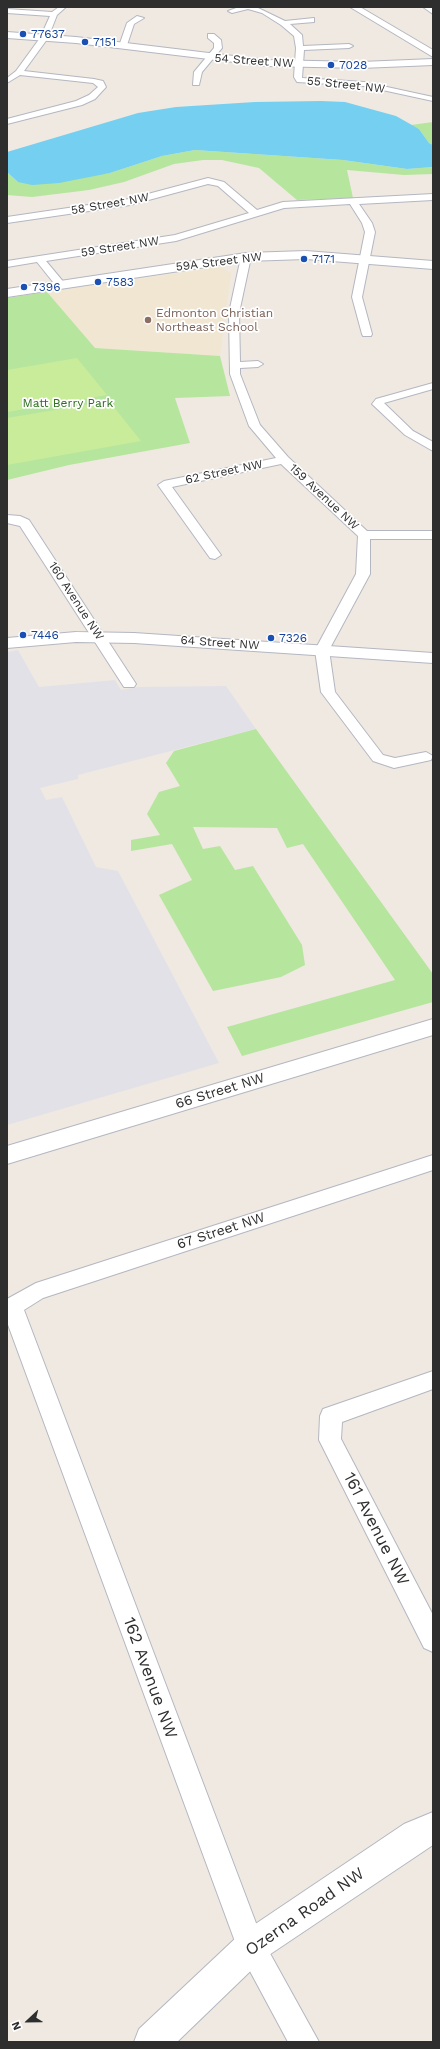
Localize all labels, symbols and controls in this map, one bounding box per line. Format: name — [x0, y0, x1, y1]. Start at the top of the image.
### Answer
place label: 77637 — [31, 27, 65, 41]
marker: 77637 — [18, 29, 28, 39]
place label: 7151 — [93, 35, 116, 49]
marker: 7151 — [80, 37, 90, 47]
street label: 54 Street NW — [214, 51, 294, 71]
place label: 7028 — [339, 58, 367, 72]
marker: 7028 — [326, 60, 336, 70]
street label: 55 Street NW — [306, 74, 386, 96]
street label: 58 Street NW — [70, 190, 150, 218]
street label: 59 Street NW — [80, 234, 160, 260]
street label: 59A Street NW — [175, 250, 263, 274]
place label: 7171 — [312, 252, 335, 266]
marker: 7171 — [299, 254, 309, 264]
place label: 7583 — [106, 275, 134, 289]
marker: 7583 — [93, 277, 103, 287]
place label: 7396 — [32, 280, 60, 294]
marker: 7396 — [19, 282, 29, 292]
place label: Edmonton Christian Northeast School — [156, 306, 273, 334]
marker: Edmonton Christian Northeast School — [143, 315, 153, 325]
park label: Matt Berry Park — [23, 396, 113, 410]
street label: 62 Street NW — [184, 457, 264, 487]
street label: 159 Avenue NW — [286, 461, 362, 533]
street label: 160 Avenue NW — [45, 559, 107, 643]
place label: 7446 — [31, 628, 59, 642]
marker: 7446 — [18, 630, 28, 640]
place label: 7326 — [279, 631, 307, 645]
street label: 64 Street NW — [180, 633, 260, 653]
marker: 7326 — [266, 633, 276, 643]
street label: 66 Street NW — [173, 1069, 267, 1113]
street label: 67 Street NW — [175, 1209, 267, 1253]
street label: 161 Avenue NW — [339, 1469, 413, 1589]
street label: 162 Avenue NW — [119, 1615, 181, 1741]
street label: Ozerna Road NW — [242, 1863, 368, 1961]
north arrow — [8, 2001, 48, 2041]
text: N — [9, 2019, 24, 2032]

